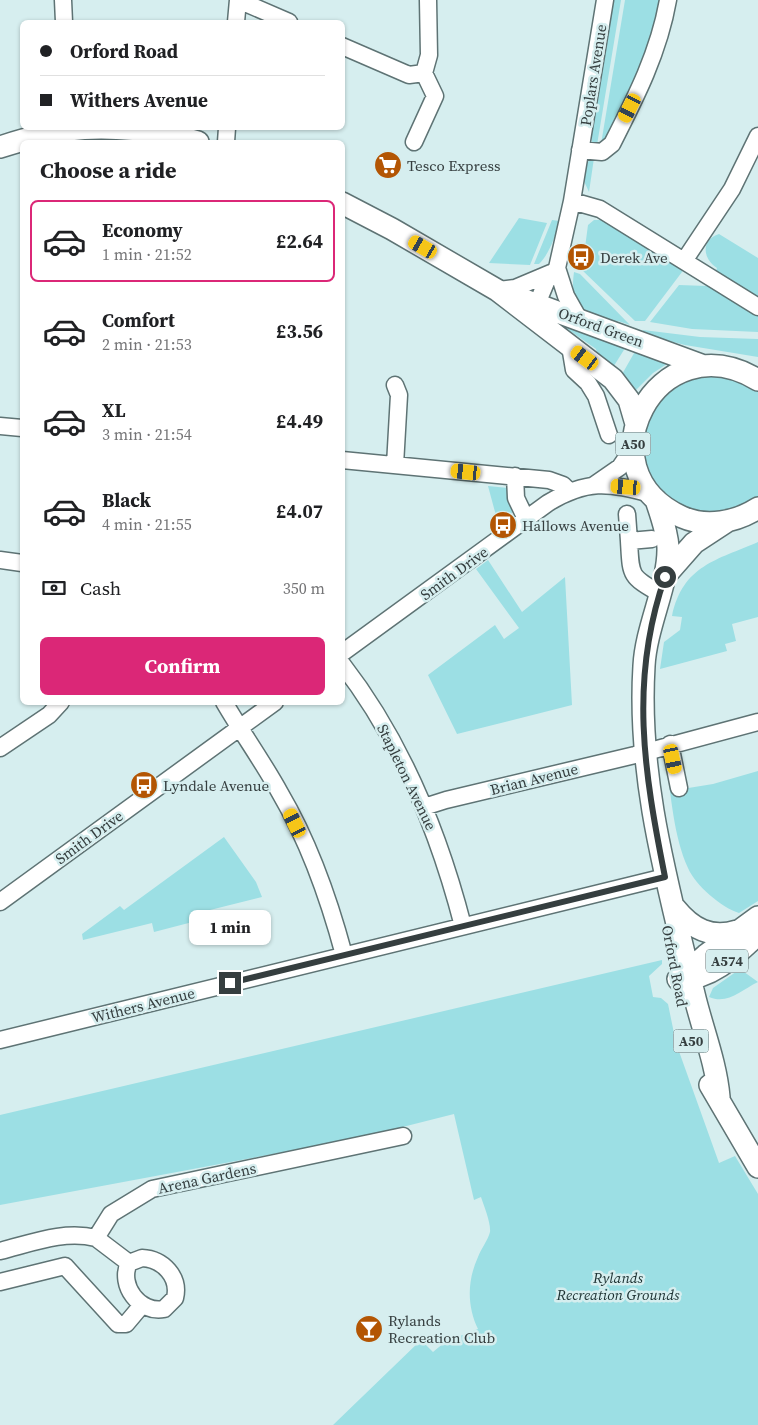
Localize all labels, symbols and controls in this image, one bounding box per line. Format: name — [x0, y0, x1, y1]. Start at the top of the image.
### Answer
street label: Poplars Avenue — [575, 22, 611, 127]
text: Orford Road — [70, 38, 178, 64]
text: Withers Avenue — [70, 87, 208, 113]
car — [616, 91, 643, 125]
supermarket icon: Tesco Express — [373, 150, 403, 180]
text: Choose a ride — [40, 155, 177, 185]
place label: Tesco Express — [407, 155, 500, 176]
text: Economy — [102, 217, 183, 243]
icon: car — [42, 219, 87, 264]
text: £2.64 — [276, 228, 323, 254]
car — [406, 233, 439, 261]
bus stop icon: Derek Ave — [566, 242, 596, 272]
text: 1 min · 21:52 — [102, 243, 192, 265]
place label: Derek Ave — [600, 247, 668, 268]
street label: Orford Green — [555, 302, 647, 352]
text: Comfort — [102, 307, 175, 333]
icon: car — [42, 309, 87, 354]
text: £3.56 — [276, 318, 323, 344]
text: 2 min · 21:53 — [102, 333, 192, 355]
car — [568, 343, 601, 373]
text: XL — [102, 397, 125, 423]
icon: car — [42, 399, 87, 444]
text: £4.49 — [276, 408, 323, 434]
text: 3 min · 21:54 — [102, 423, 192, 445]
road number: A50 — [616, 432, 650, 456]
car — [450, 463, 481, 481]
car — [610, 478, 641, 496]
text: Black — [102, 487, 151, 513]
icon: car — [42, 489, 87, 534]
text: £4.07 — [276, 498, 323, 524]
bus stop icon: Hallows Avenue — [488, 510, 518, 540]
text: 4 min · 21:55 — [102, 513, 192, 535]
place label: Hallows Avenue — [522, 515, 629, 536]
street label: Smith Drive — [416, 541, 492, 605]
route start — [654, 566, 676, 588]
icon: cash — [40, 574, 68, 602]
text: Cash — [80, 575, 121, 601]
text: 350 m — [283, 577, 325, 599]
button: Confirm — [40, 637, 325, 695]
street label: Stapleton Avenue — [372, 721, 442, 834]
car — [662, 743, 683, 775]
street label: Brian Avenue — [488, 758, 580, 800]
bus stop icon: Lyndale Avenue — [129, 770, 159, 800]
place label: Lyndale Avenue — [163, 775, 269, 796]
street label: Smith Drive — [51, 805, 127, 869]
car — [281, 806, 308, 840]
callout: 1 min — [189, 910, 271, 946]
text: 1 min — [209, 916, 251, 938]
street label: Orford Road — [657, 924, 693, 1009]
road number: A574 — [706, 949, 748, 972]
route end — [219, 972, 241, 994]
street label: Withers Avenue — [89, 982, 197, 1028]
road number: A50 — [674, 1030, 708, 1052]
street label: Arena Gardens — [156, 1157, 258, 1199]
park label: Rylands Recreation Grounds — [556, 1267, 680, 1305]
place label: Rylands Recreation Club — [388, 1310, 495, 1348]
bar icon: Rylands Recreation Club — [354, 1314, 384, 1344]

